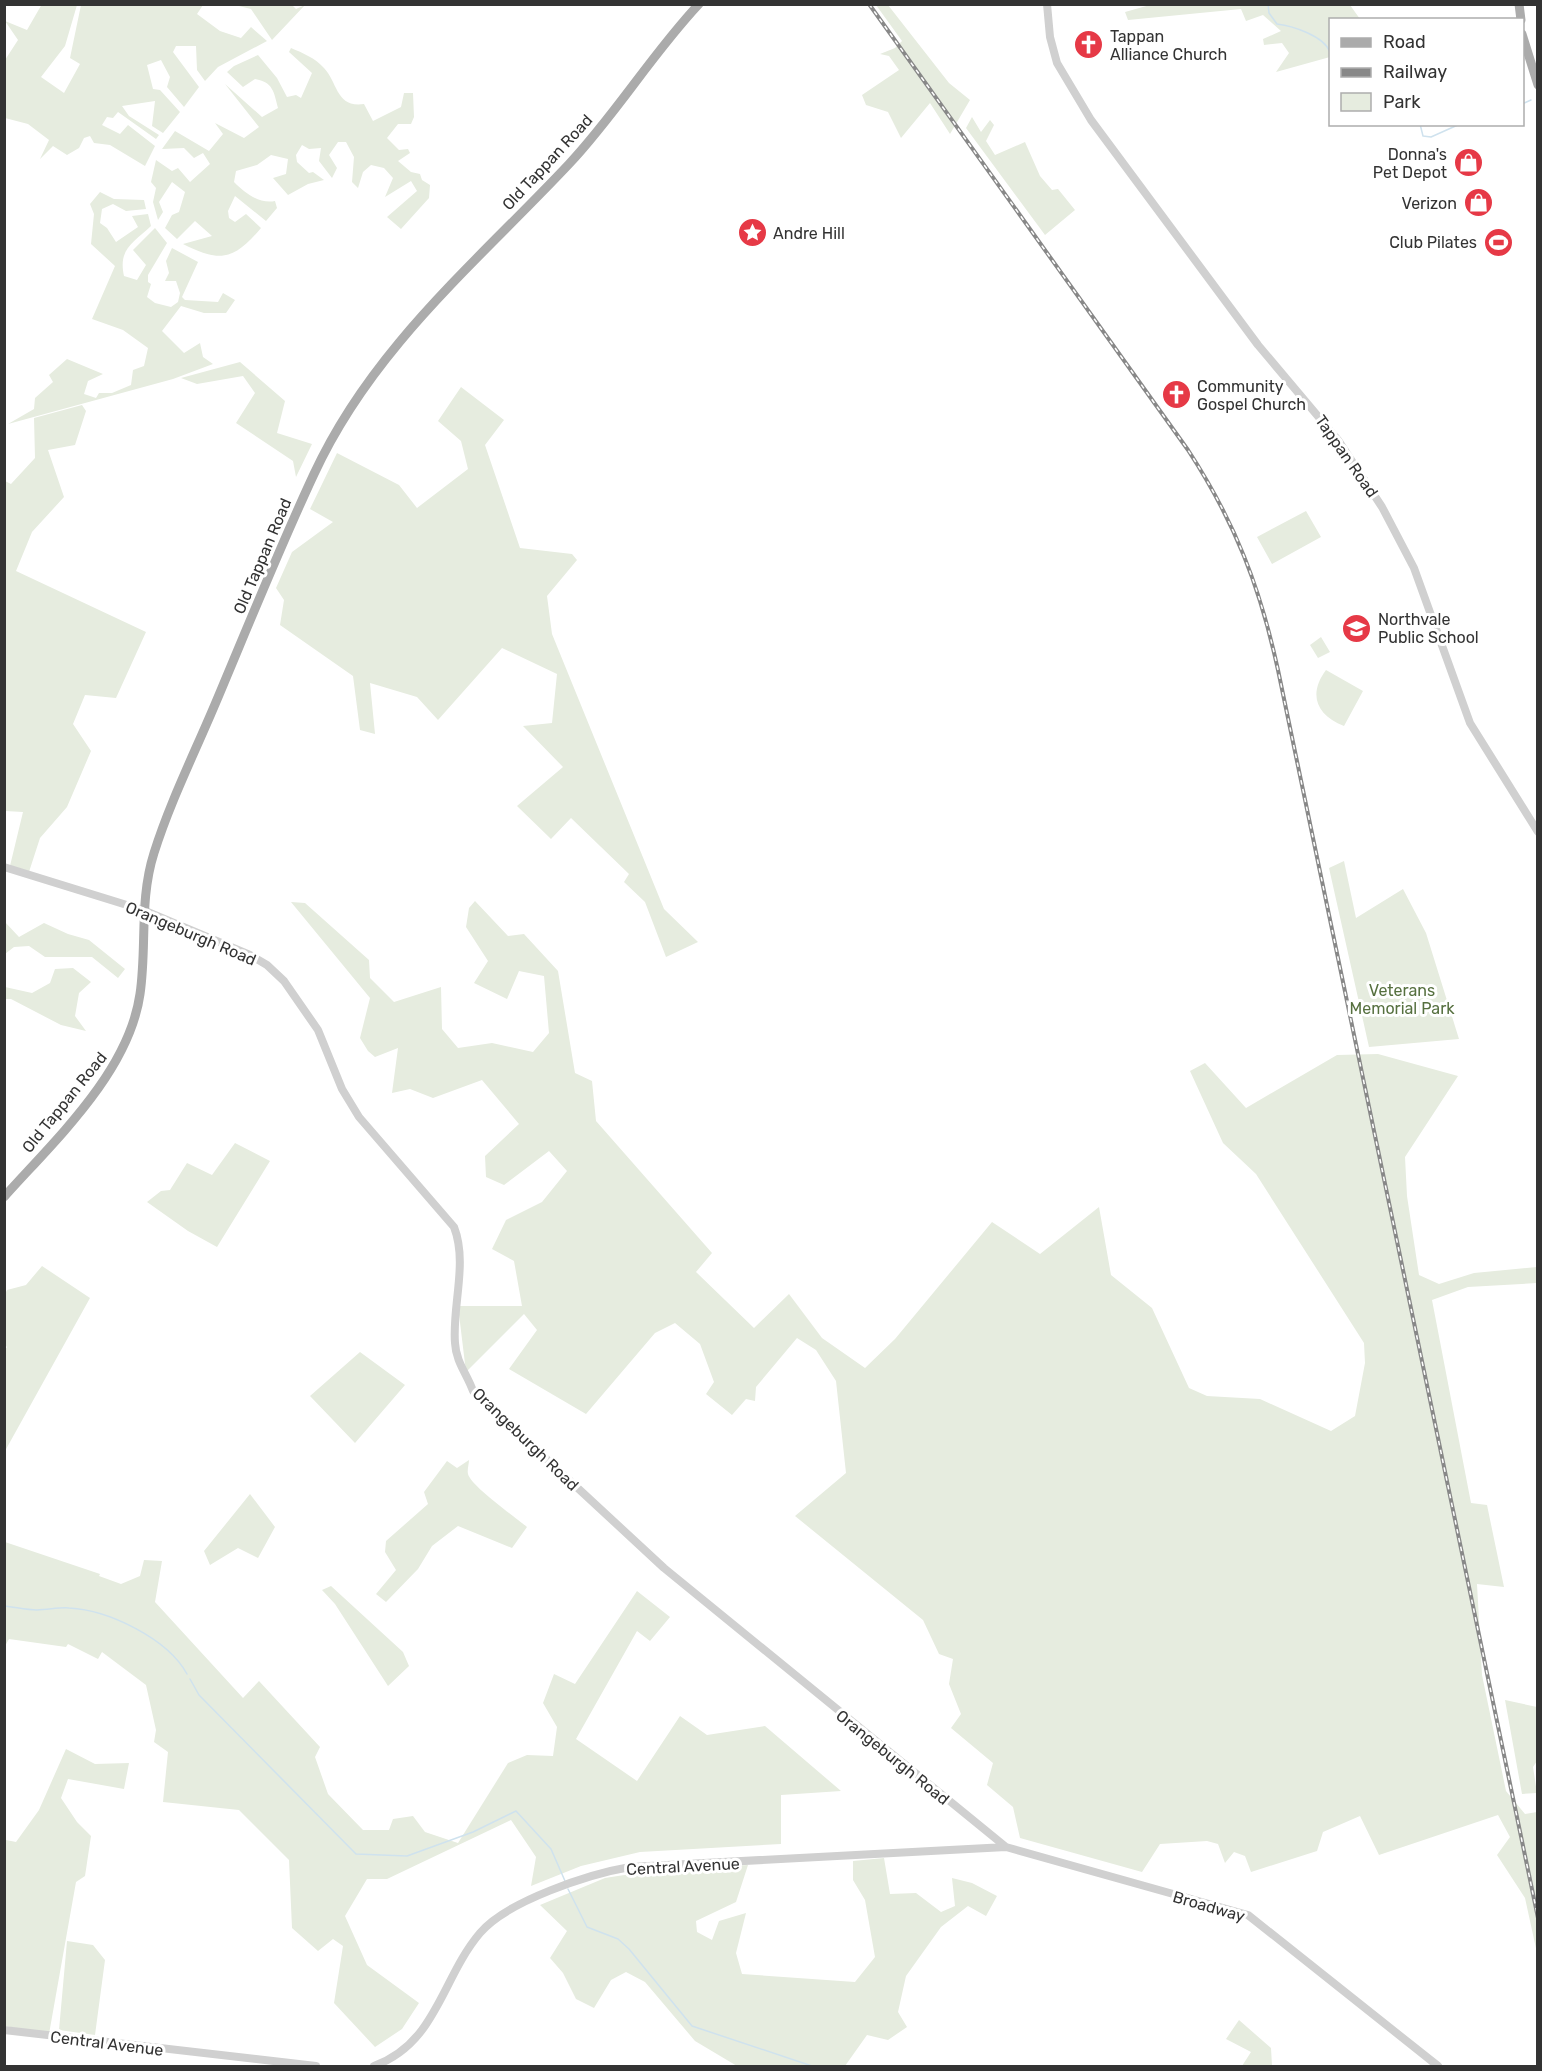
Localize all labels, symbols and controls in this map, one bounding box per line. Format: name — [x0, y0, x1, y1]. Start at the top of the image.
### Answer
legend — [1329, 18, 1524, 126]
place label: Tappan Alliance Church — [1110, 27, 1227, 64]
church icon: Tappan Alliance Church — [1073, 29, 1105, 61]
text: Road — [1383, 31, 1426, 53]
text: Railway — [1383, 61, 1447, 83]
text: Park — [1383, 91, 1421, 113]
street label: Old Tappan Road — [498, 111, 597, 214]
place label: Donna's Pet Depot — [1373, 145, 1447, 182]
shop icon: Donna's Pet Depot — [1452, 147, 1484, 179]
shop icon: Verizon — [1462, 187, 1494, 219]
place label: Verizon — [1402, 194, 1457, 213]
place icon: Andre Hill — [736, 217, 768, 249]
place label: Andre Hill — [773, 224, 845, 243]
sports icon: Club Pilates — [1482, 226, 1514, 258]
place label: Club Pilates — [1389, 233, 1477, 252]
place label: Community Gospel Church — [1197, 377, 1306, 414]
church icon: Community Gospel Church — [1160, 379, 1192, 411]
street label: Tappan Road — [1311, 411, 1382, 501]
street label: Old Tappan Road — [230, 495, 295, 617]
place label: Northvale Public School — [1378, 610, 1479, 647]
school or university icon: Northvale Public School — [1341, 612, 1373, 644]
street label: Orangeburgh Road — [123, 897, 259, 970]
park label: Veterans Memorial Park — [1350, 981, 1455, 1018]
street label: Old Tappan Road — [18, 1048, 111, 1156]
street label: Orangeburgh Road — [469, 1384, 583, 1495]
street label: Orangeburgh Road — [832, 1706, 953, 1809]
street label: Central Avenue — [626, 1854, 740, 1879]
street label: Broadway — [1171, 1887, 1247, 1926]
street label: Central Avenue — [49, 2027, 165, 2060]

